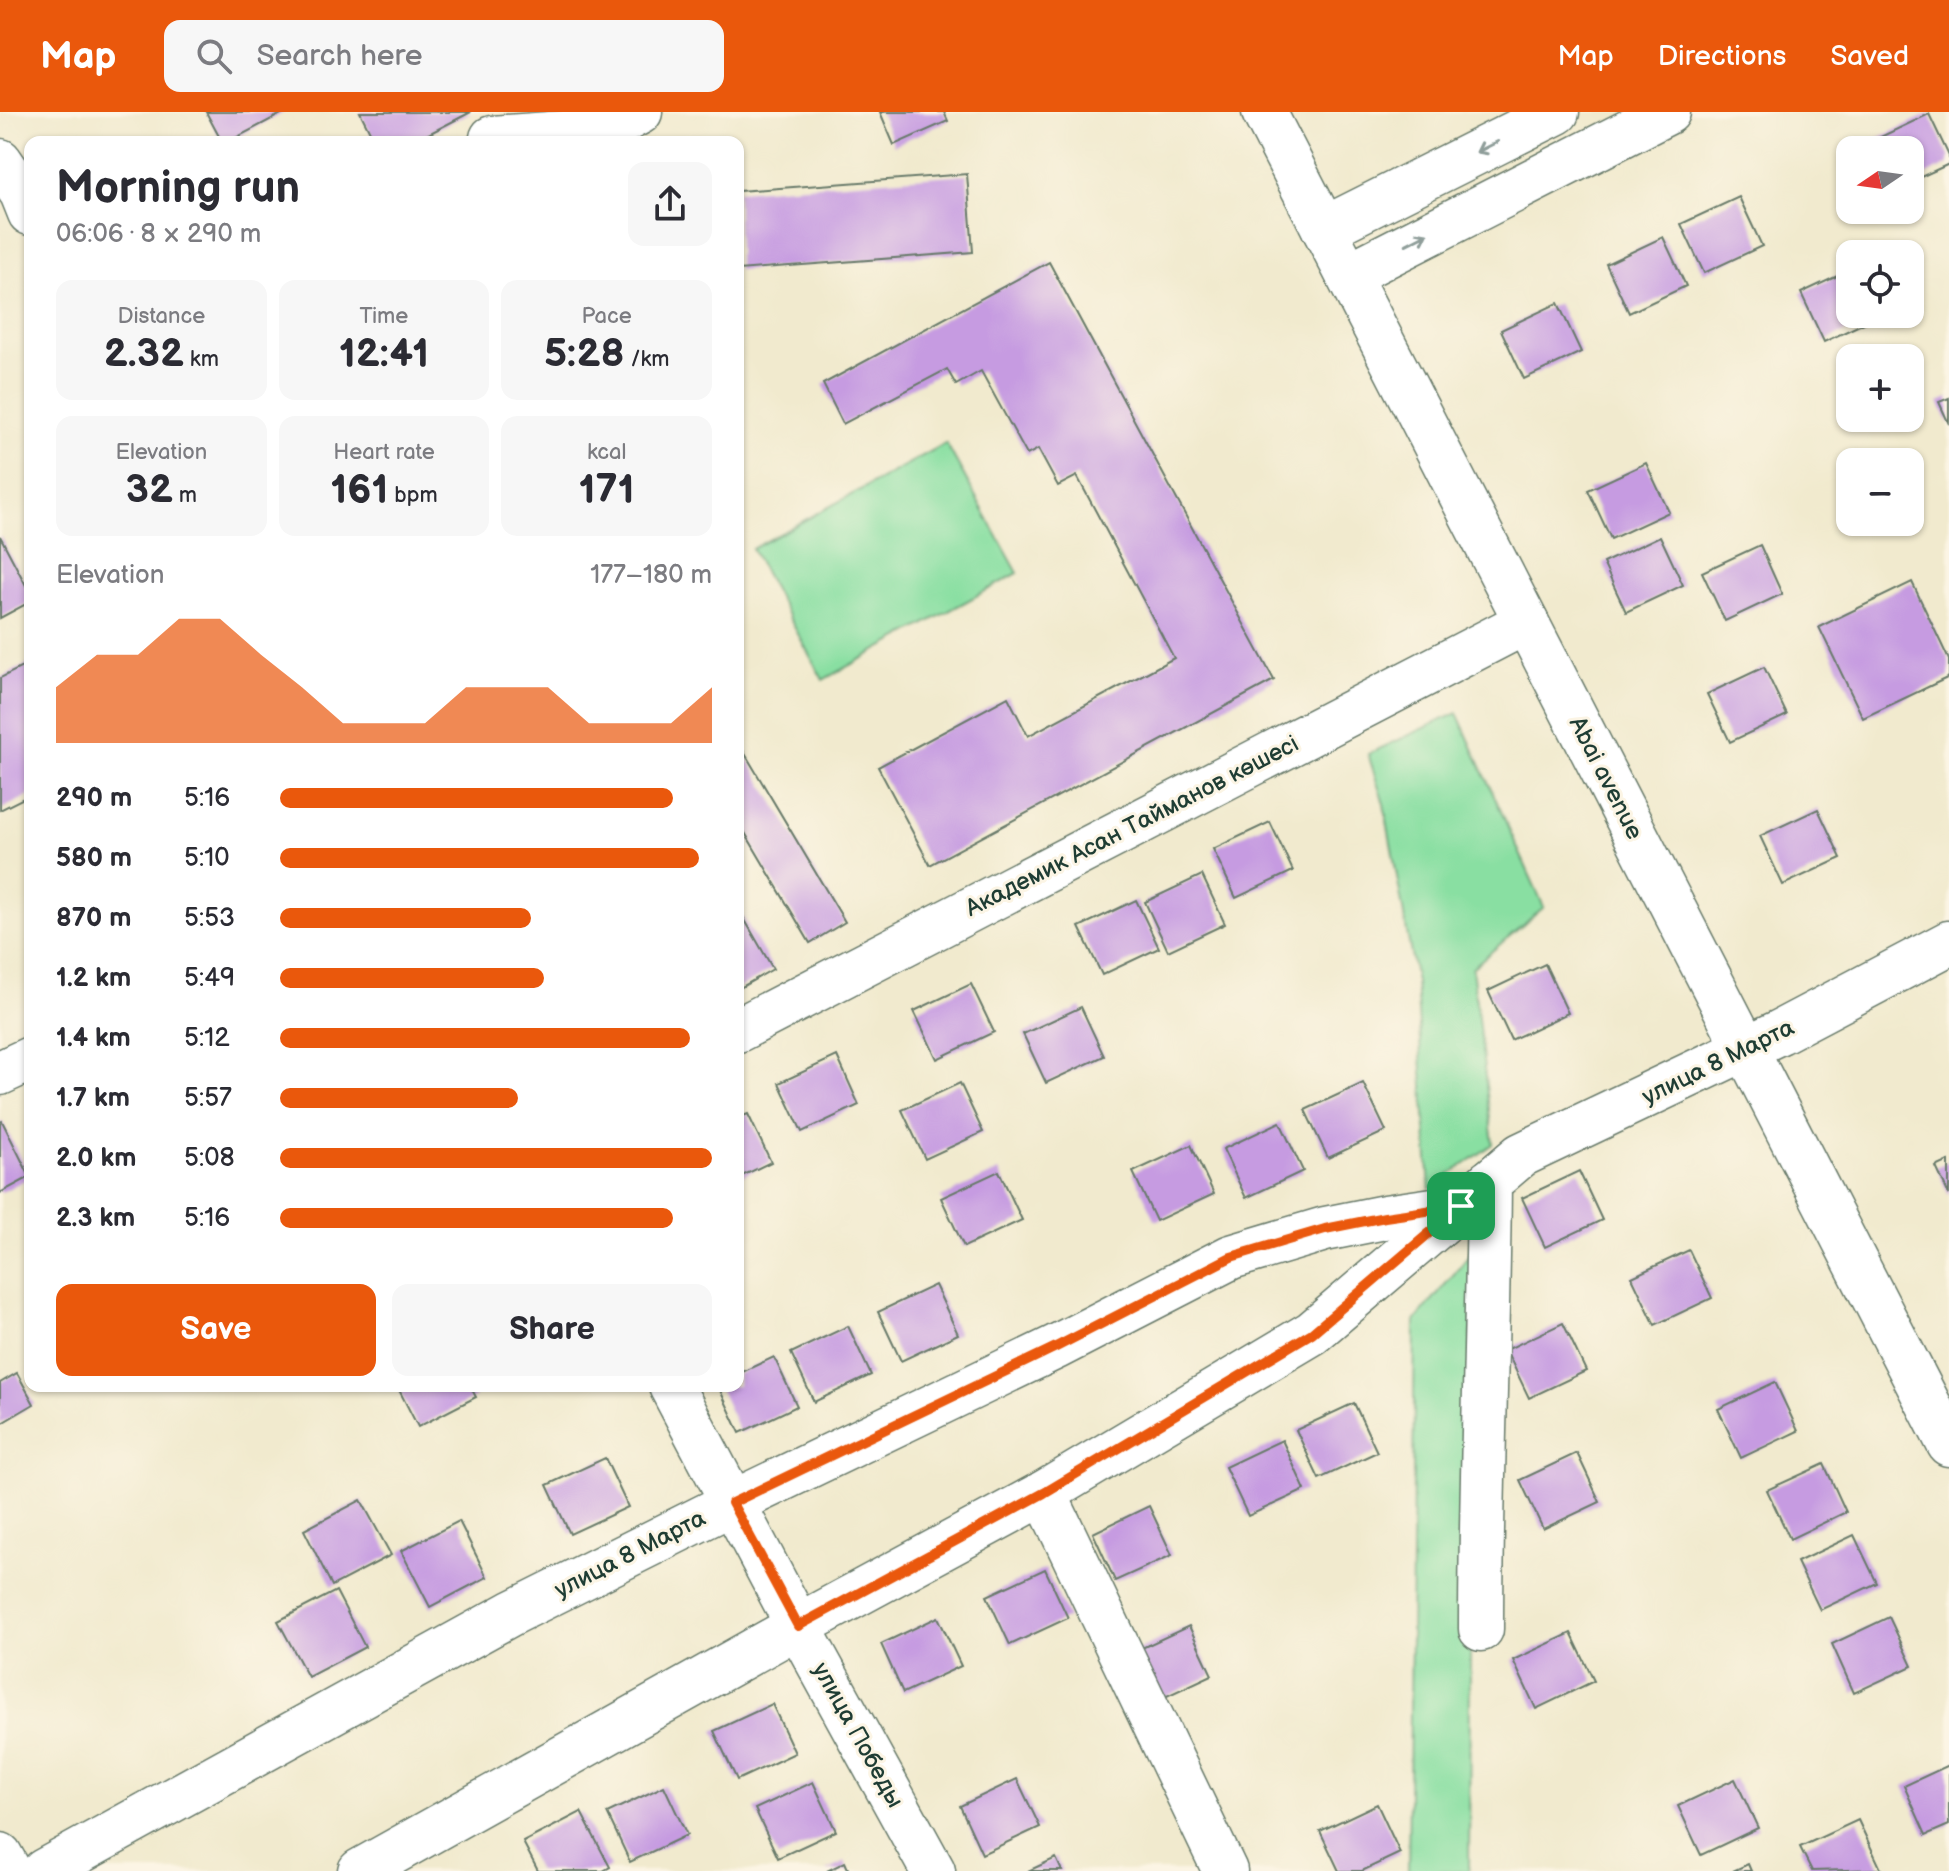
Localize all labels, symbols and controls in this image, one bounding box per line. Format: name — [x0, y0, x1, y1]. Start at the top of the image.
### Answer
search box — [164, 20, 724, 92]
text: Map — [40, 34, 116, 79]
icon: search — [192, 34, 236, 78]
text: Search here — [256, 38, 423, 74]
text: Map — [1557, 40, 1614, 73]
text: Directions — [1658, 40, 1786, 73]
text: Saved — [1830, 40, 1909, 73]
north arrow — [1836, 136, 1924, 224]
map controls — [1836, 136, 1924, 536]
one-way arrow — [1475, 140, 1499, 155]
text: Morning run — [56, 162, 300, 215]
button: share — [628, 162, 712, 246]
text: 06:06 · 8 × 290 m — [56, 219, 261, 250]
one-way arrow — [1405, 231, 1429, 247]
button: locate — [1836, 240, 1924, 328]
text: Distance — [117, 303, 205, 330]
text: Time — [360, 303, 408, 330]
text: Pace — [582, 303, 632, 330]
text: 2.32 — [104, 330, 184, 378]
text: 12:41 — [339, 330, 429, 378]
text: 5:28 — [544, 330, 625, 378]
button: + — [1836, 344, 1924, 432]
text: km — [184, 346, 219, 373]
text: /km — [625, 346, 669, 373]
text: Elevation — [115, 439, 207, 466]
text: Heart rate — [333, 439, 435, 466]
text: kcal — [587, 439, 626, 466]
button: − — [1836, 448, 1924, 536]
text: 32 — [126, 466, 173, 514]
text: 161 — [330, 466, 388, 514]
text: 171 — [579, 466, 635, 514]
text: m — [173, 482, 197, 509]
text: bpm — [388, 482, 438, 509]
text: Elevation — [56, 560, 164, 591]
text: 177–180 m — [590, 560, 712, 591]
street label: Abai avenue — [1563, 712, 1649, 844]
street label: Академик Асан Тайманов көшесі — [960, 729, 1304, 923]
text: 290 m — [56, 783, 132, 814]
text: 5:16 — [184, 783, 230, 814]
text: 580 m — [56, 843, 132, 874]
text: 5:10 — [184, 843, 230, 874]
text: 870 m — [56, 903, 131, 934]
text: 5:53 — [184, 903, 235, 934]
text: 1.2 km — [56, 963, 131, 994]
text: 5:49 — [184, 963, 235, 994]
street label: улица 8 Марта — [1637, 1013, 1799, 1111]
text: 1.4 km — [56, 1023, 131, 1054]
text: 5:12 — [184, 1023, 230, 1054]
text: 1.7 km — [56, 1083, 130, 1114]
text: 5:57 — [184, 1083, 232, 1114]
text: 2.0 km — [56, 1143, 136, 1174]
text: 5:08 — [184, 1143, 235, 1174]
pin — [1427, 1172, 1495, 1240]
icon: arrive — [1439, 1184, 1483, 1228]
text: 2.3 km — [56, 1203, 135, 1234]
text: 5:16 — [184, 1203, 230, 1234]
button: Save — [56, 1284, 376, 1376]
button: Share — [392, 1284, 712, 1376]
street label: улица 8 Марта — [550, 1504, 710, 1604]
street label: улица Победы — [806, 1657, 910, 1813]

